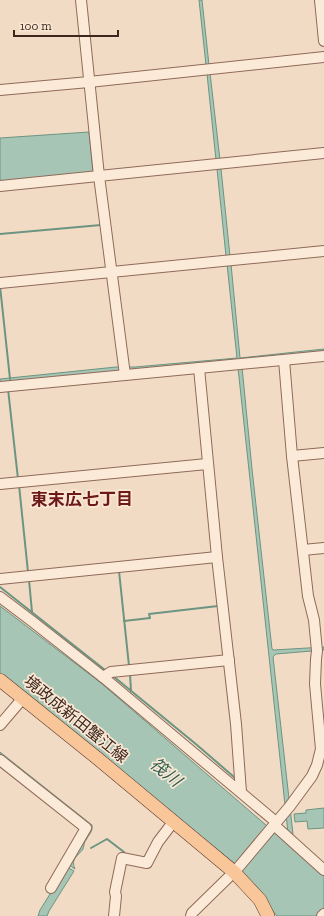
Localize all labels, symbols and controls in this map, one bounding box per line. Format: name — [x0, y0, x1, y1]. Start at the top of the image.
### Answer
scale bar — [14, 12, 118, 38]
text: 100 m — [20, 19, 52, 33]
district label: 東末広七丁目 — [31, 489, 133, 509]
street label: 境政成新田蟹江線 — [20, 671, 132, 767]
water label: 筏川 — [147, 753, 187, 792]

